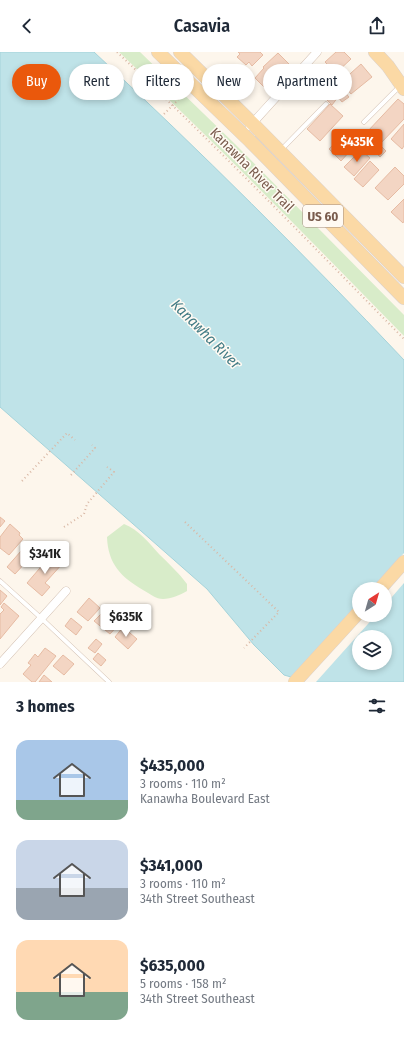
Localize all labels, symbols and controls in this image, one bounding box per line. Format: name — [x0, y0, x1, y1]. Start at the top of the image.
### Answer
icon: back — [16, 15, 38, 37]
text: Casavia — [174, 15, 230, 37]
icon: share — [366, 15, 388, 37]
chip: Buy — [12, 64, 61, 100]
chip: Rent — [69, 64, 124, 100]
chip: Filters — [132, 64, 194, 100]
chip: New — [202, 64, 255, 100]
chip: Apartment — [263, 64, 352, 100]
street label: Kanawha River Trail — [206, 124, 298, 216]
pin: $435K — [329, 129, 385, 163]
text: $435K — [340, 134, 374, 149]
road number: US 60 — [303, 205, 343, 227]
water label: Kanawha River — [168, 296, 245, 373]
pin: $341K — [17, 541, 73, 575]
text: $341K — [29, 546, 61, 561]
north arrow — [352, 582, 392, 622]
map controls — [352, 582, 392, 670]
pin: $635K — [98, 604, 154, 638]
text: $635K — [109, 609, 143, 624]
button: layers — [352, 630, 392, 670]
icon: filters — [366, 695, 388, 717]
text: 3 homes — [16, 696, 75, 717]
text: $435,000 — [140, 755, 205, 776]
icon: home — [48, 756, 96, 804]
text: 3 rooms · 110 m² — [140, 776, 226, 791]
text: Kanawha Boulevard East — [140, 791, 270, 806]
text: $341,000 — [140, 855, 203, 876]
icon: home — [48, 856, 96, 904]
text: 3 rooms · 110 m² — [140, 876, 226, 891]
text: 34th Street Southeast — [140, 891, 255, 906]
text: $635,000 — [140, 955, 205, 976]
icon: home — [48, 956, 96, 1004]
text: 5 rooms · 158 m² — [140, 976, 227, 991]
text: 34th Street Southeast — [140, 991, 255, 1006]

